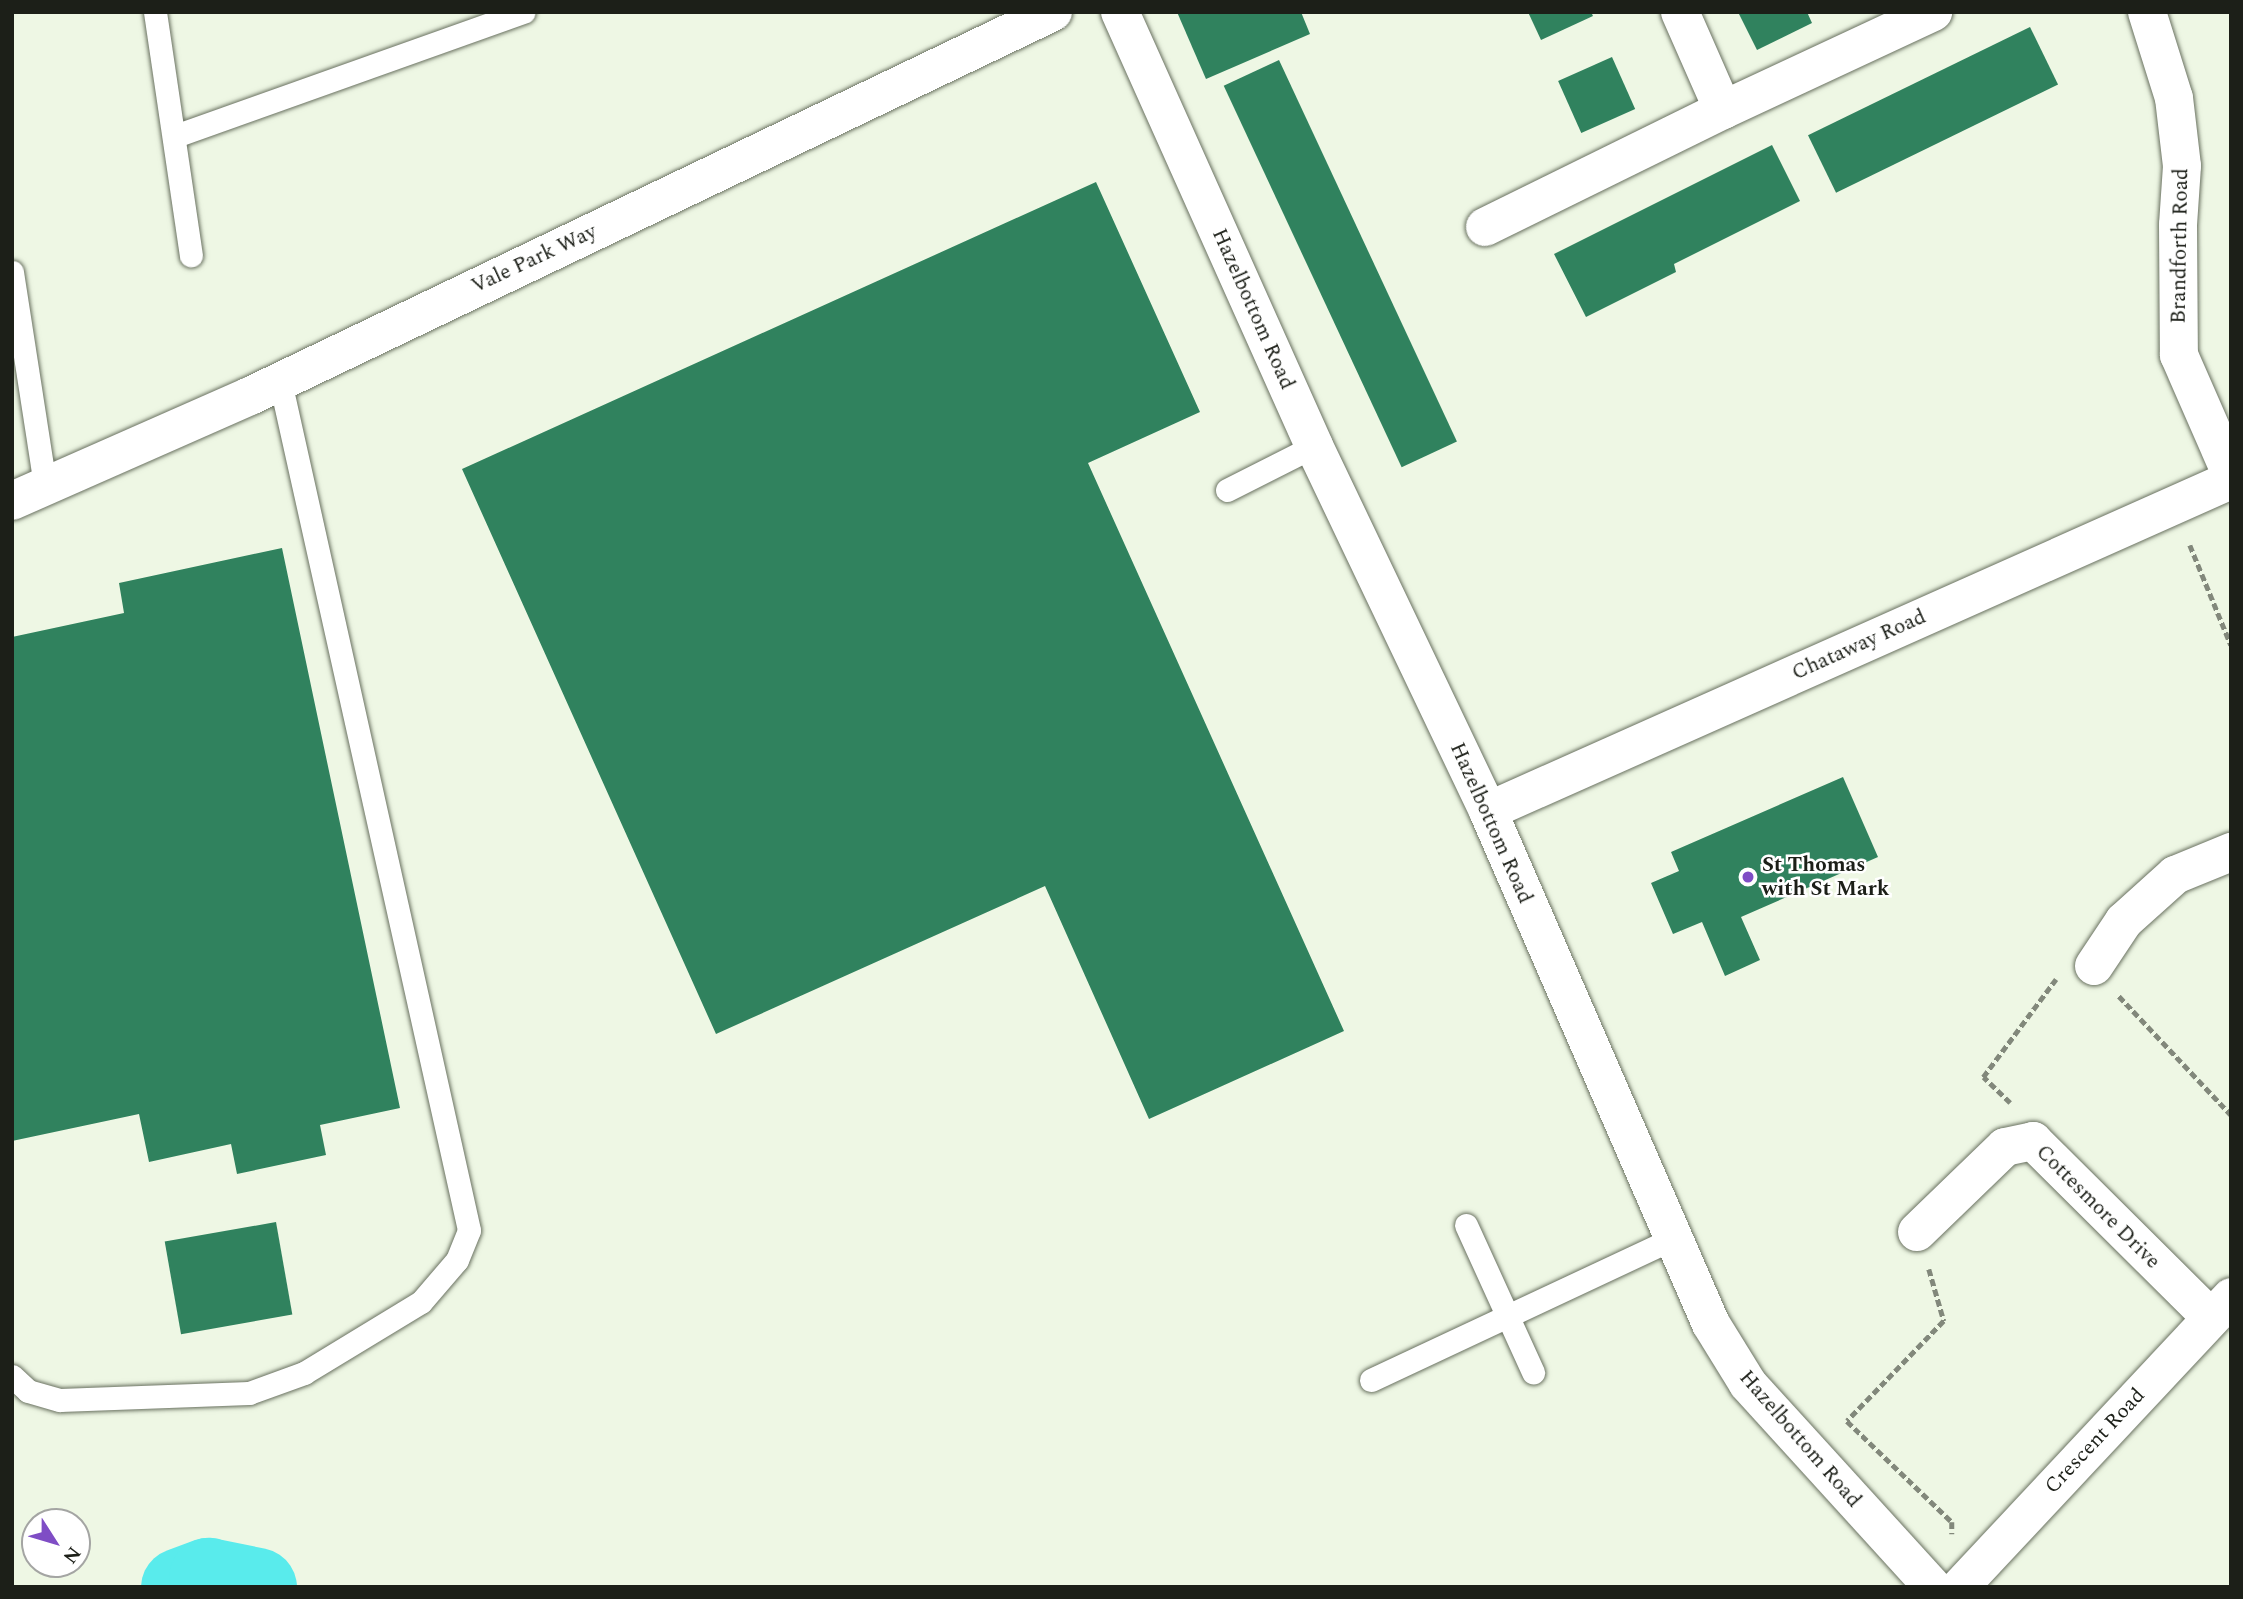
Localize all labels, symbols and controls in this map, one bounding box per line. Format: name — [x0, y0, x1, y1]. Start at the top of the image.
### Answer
street label: Brandforth Road — [2166, 168, 2194, 324]
street label: Vale Park Way — [467, 219, 601, 299]
street label: Hazelbottom Road — [1206, 225, 1300, 393]
street label: Chataway Road — [1788, 604, 1930, 686]
street label: Hazelbottom Road — [1444, 739, 1538, 907]
place label: St Thomas with St Mark — [1762, 852, 1889, 902]
marker: St Thomas with St Mark — [1740, 869, 1756, 885]
street label: Cottesmore Drive — [2031, 1140, 2165, 1274]
street label: Hazelbottom Road — [1734, 1365, 1866, 1513]
street label: Crescent Road — [2040, 1383, 2150, 1499]
north arrow — [21, 1508, 91, 1578]
text: N — [55, 1540, 88, 1570]

